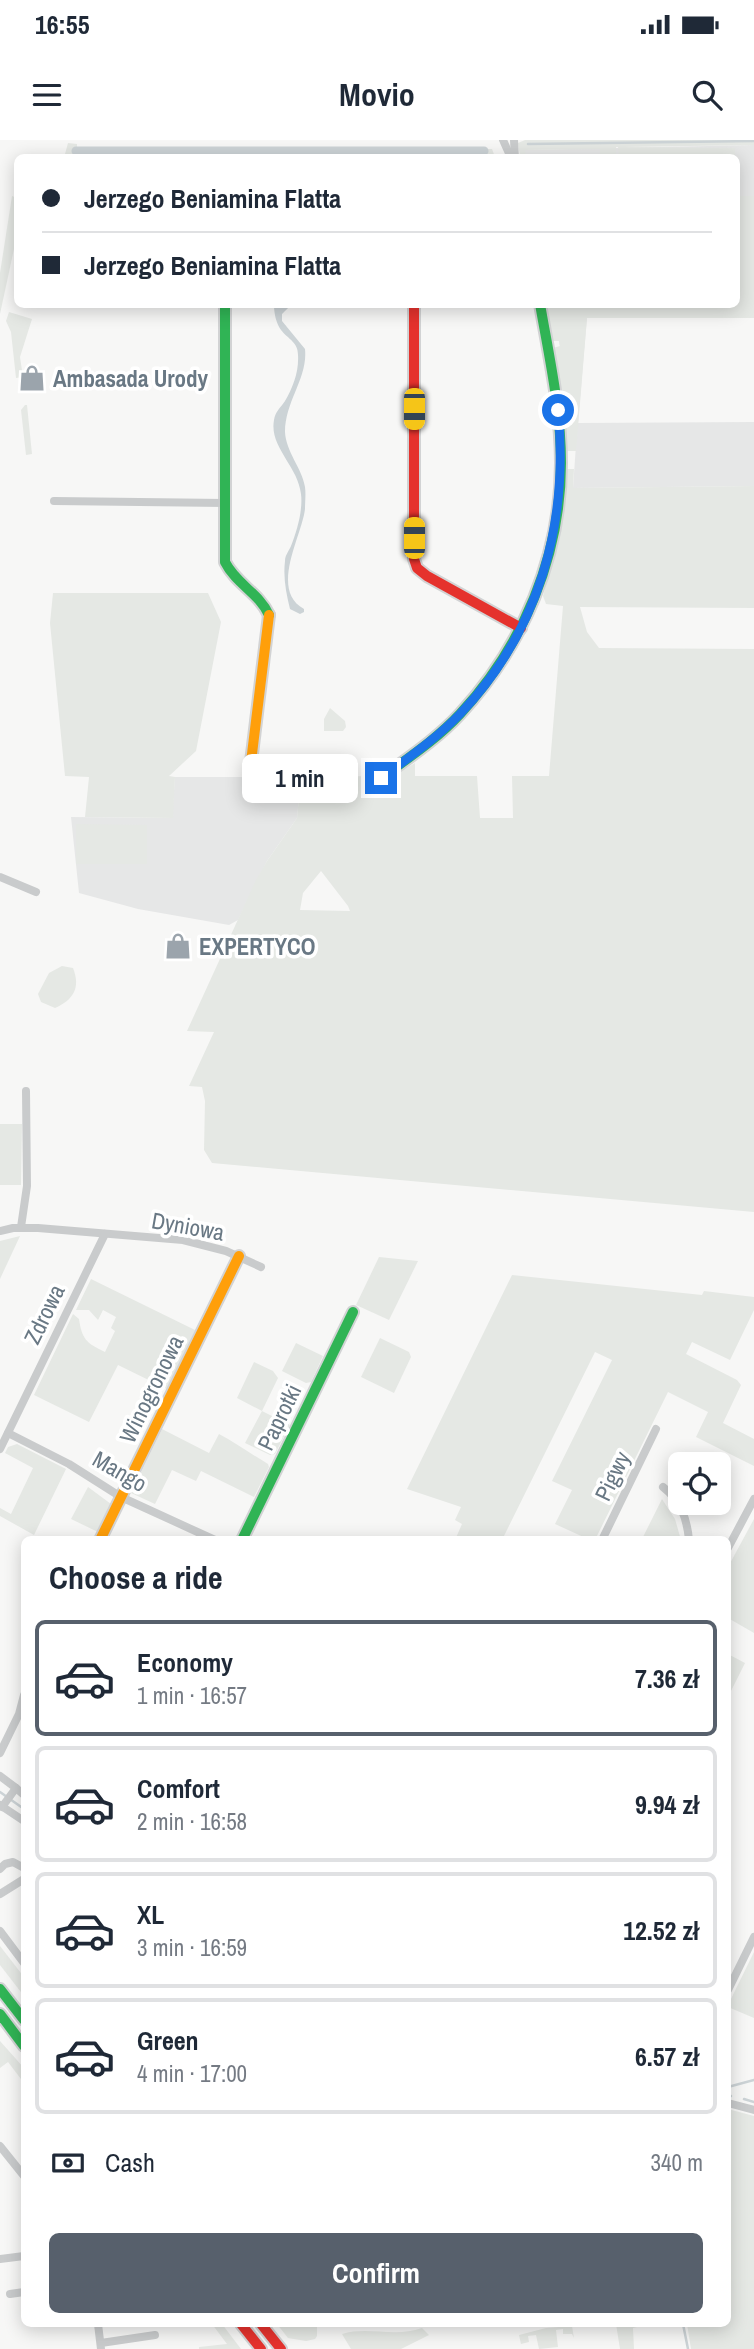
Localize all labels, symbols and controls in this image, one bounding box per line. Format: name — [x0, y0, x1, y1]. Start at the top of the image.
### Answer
text: 16:55 — [35, 7, 90, 42]
text: Movio — [339, 73, 415, 116]
icon: menu — [28, 76, 66, 114]
icon: search — [688, 76, 726, 114]
text: Jerzego Beniamina Flatta — [84, 181, 341, 216]
text: Jerzego Beniamina Flatta — [84, 248, 341, 283]
shop icon: Ambasada Urody — [17, 363, 47, 393]
place label: Ambasada Urody — [53, 363, 209, 394]
car — [404, 388, 425, 430]
route start — [542, 394, 574, 426]
car — [404, 517, 425, 559]
callout: 1 min — [241, 754, 356, 802]
route end — [365, 762, 397, 794]
text: 1 min — [275, 763, 325, 794]
shop icon: EXPERTYCO — [163, 931, 193, 961]
place label: EXPERTYCO — [199, 931, 315, 962]
street label: Dyniowa — [149, 1204, 227, 1248]
street label: Zdrowa — [16, 1278, 72, 1349]
street label: Winogronowa — [112, 1329, 191, 1448]
street label: Paprotki — [250, 1379, 308, 1455]
street label: Mango — [87, 1443, 153, 1499]
street label: Pigwy — [587, 1446, 637, 1506]
map controls — [668, 1452, 731, 1515]
button: locate — [668, 1452, 731, 1515]
text: Choose a ride — [49, 1556, 223, 1599]
text: Economy — [137, 1645, 233, 1680]
icon: car — [53, 1647, 116, 1710]
text: 7.36 zł — [635, 1661, 699, 1696]
text: 1 min · 16:57 — [137, 1680, 247, 1711]
text: Comfort — [137, 1771, 220, 1806]
icon: car — [53, 1773, 116, 1836]
text: 9.94 zł — [635, 1787, 699, 1822]
text: 2 min · 16:58 — [137, 1806, 247, 1837]
text: XL — [137, 1897, 164, 1932]
icon: car — [53, 1899, 116, 1962]
text: 12.52 zł — [623, 1913, 699, 1948]
text: 3 min · 16:59 — [137, 1932, 247, 1963]
text: Green — [137, 2023, 199, 2058]
icon: car — [53, 2025, 116, 2088]
text: 6.57 zł — [635, 2039, 699, 2074]
text: 4 min · 17:00 — [137, 2058, 247, 2089]
icon: cash — [49, 2144, 87, 2182]
text: Cash — [105, 2145, 155, 2180]
text: 340 m — [651, 2147, 703, 2178]
button: Confirm — [49, 2233, 703, 2313]

